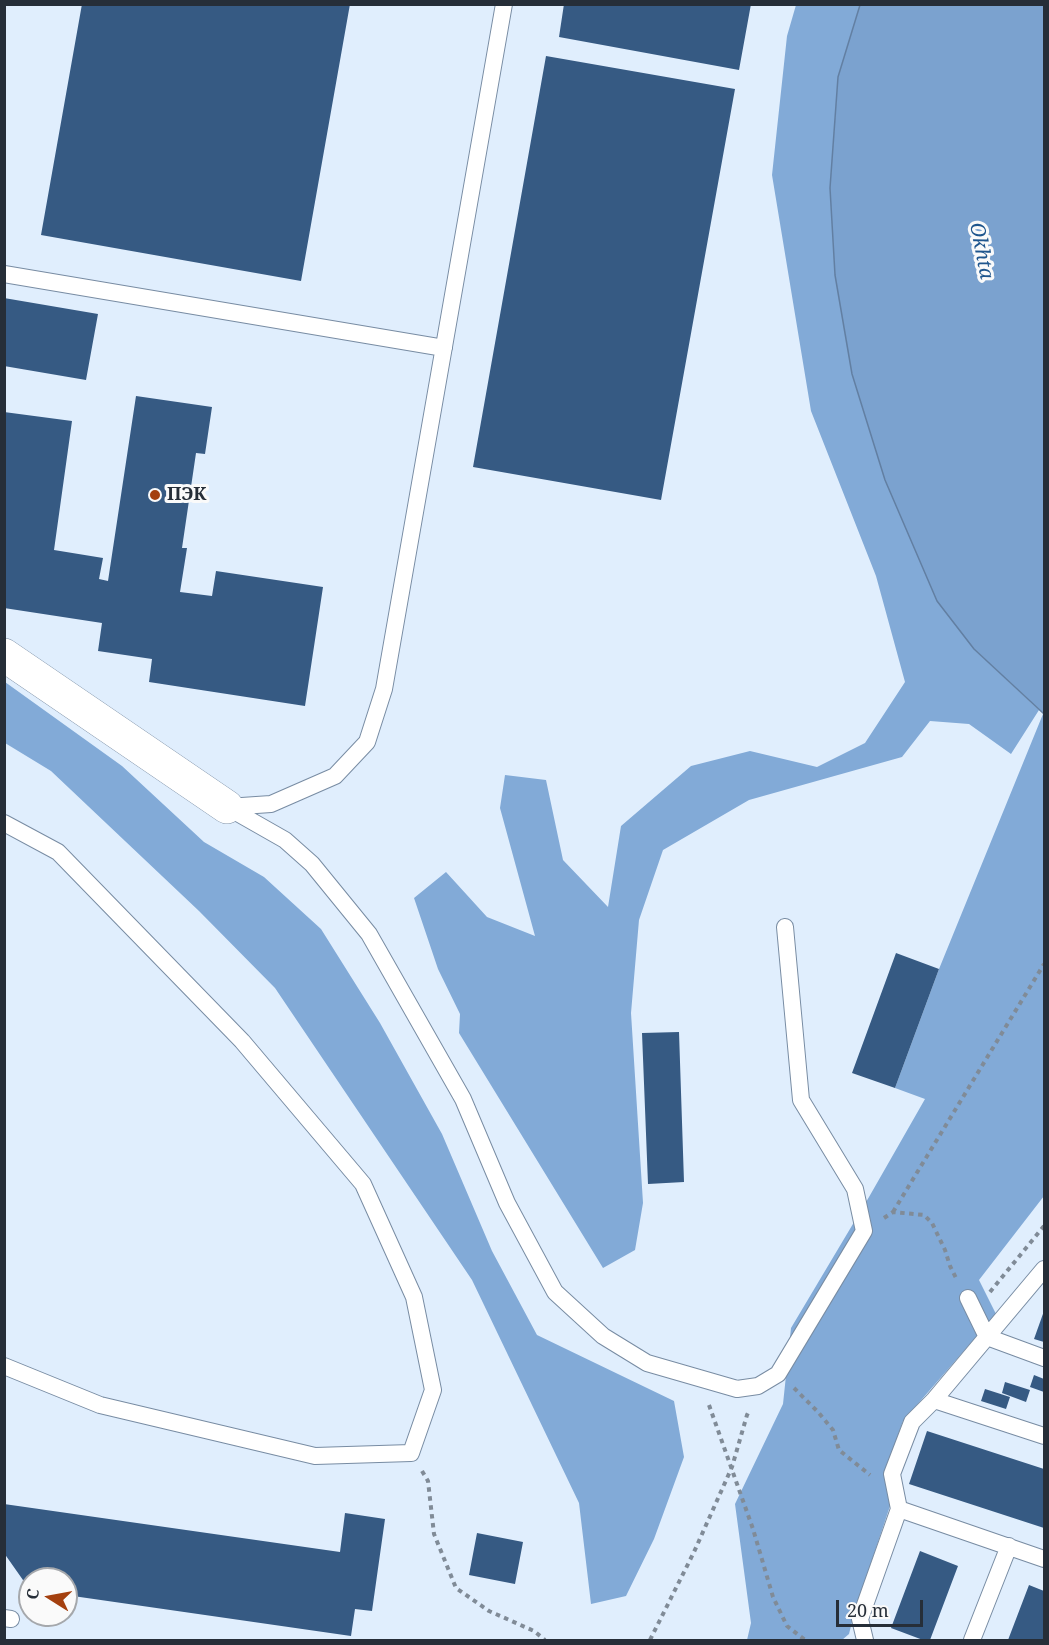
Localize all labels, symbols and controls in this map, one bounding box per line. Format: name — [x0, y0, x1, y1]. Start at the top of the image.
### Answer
water label: Okhta — [964, 221, 998, 281]
place label: ПЭК — [167, 484, 206, 506]
marker: ПЭК — [148, 488, 162, 502]
north arrow — [18, 1567, 78, 1627]
text: С — [20, 1587, 44, 1601]
scale bar — [839, 1588, 926, 1626]
text: 20 m — [847, 1598, 889, 1622]

